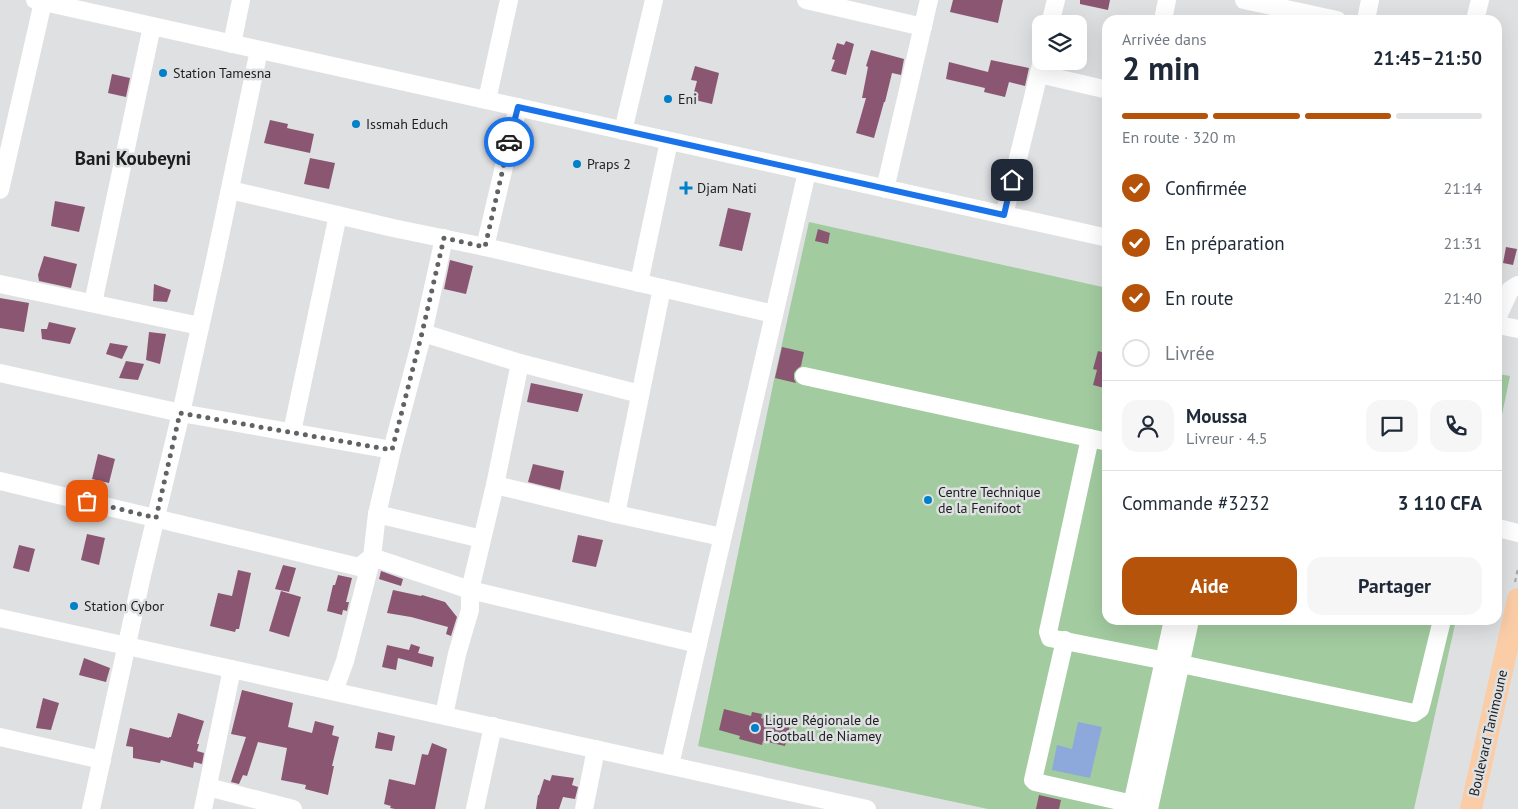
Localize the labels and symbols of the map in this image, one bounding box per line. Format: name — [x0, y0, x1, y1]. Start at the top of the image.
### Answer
place label: Station Tamesna — [173, 64, 271, 82]
marker: Station Tamesna — [157, 67, 169, 79]
place label: Eni — [678, 90, 697, 108]
marker: Eni — [662, 93, 674, 105]
place label: Issmah Educh — [366, 115, 448, 133]
courier — [484, 117, 534, 167]
marker: Issmah Educh — [350, 118, 362, 130]
district label: Bani Koubeyni — [75, 146, 191, 170]
place label: Praps 2 — [587, 155, 631, 173]
marker: Praps 2 — [571, 158, 583, 170]
pin — [991, 159, 1033, 201]
place label: Djam Nati — [697, 179, 757, 197]
marker: Djam Nati — [679, 181, 693, 195]
pin — [66, 480, 108, 522]
place label: Centre Technique de la Fenifoot — [938, 483, 1041, 517]
marker: Centre Technique de la Fenifoot — [922, 494, 934, 506]
place label: Station Cybor — [84, 597, 165, 615]
marker: Station Cybor — [68, 600, 80, 612]
street label: Boulevard Tanimoune — [1465, 668, 1511, 798]
place label: Ligue Régionale de Football de Niamey — [765, 711, 882, 745]
marker: Ligue Régionale de Football de Niamey — [749, 722, 761, 734]

